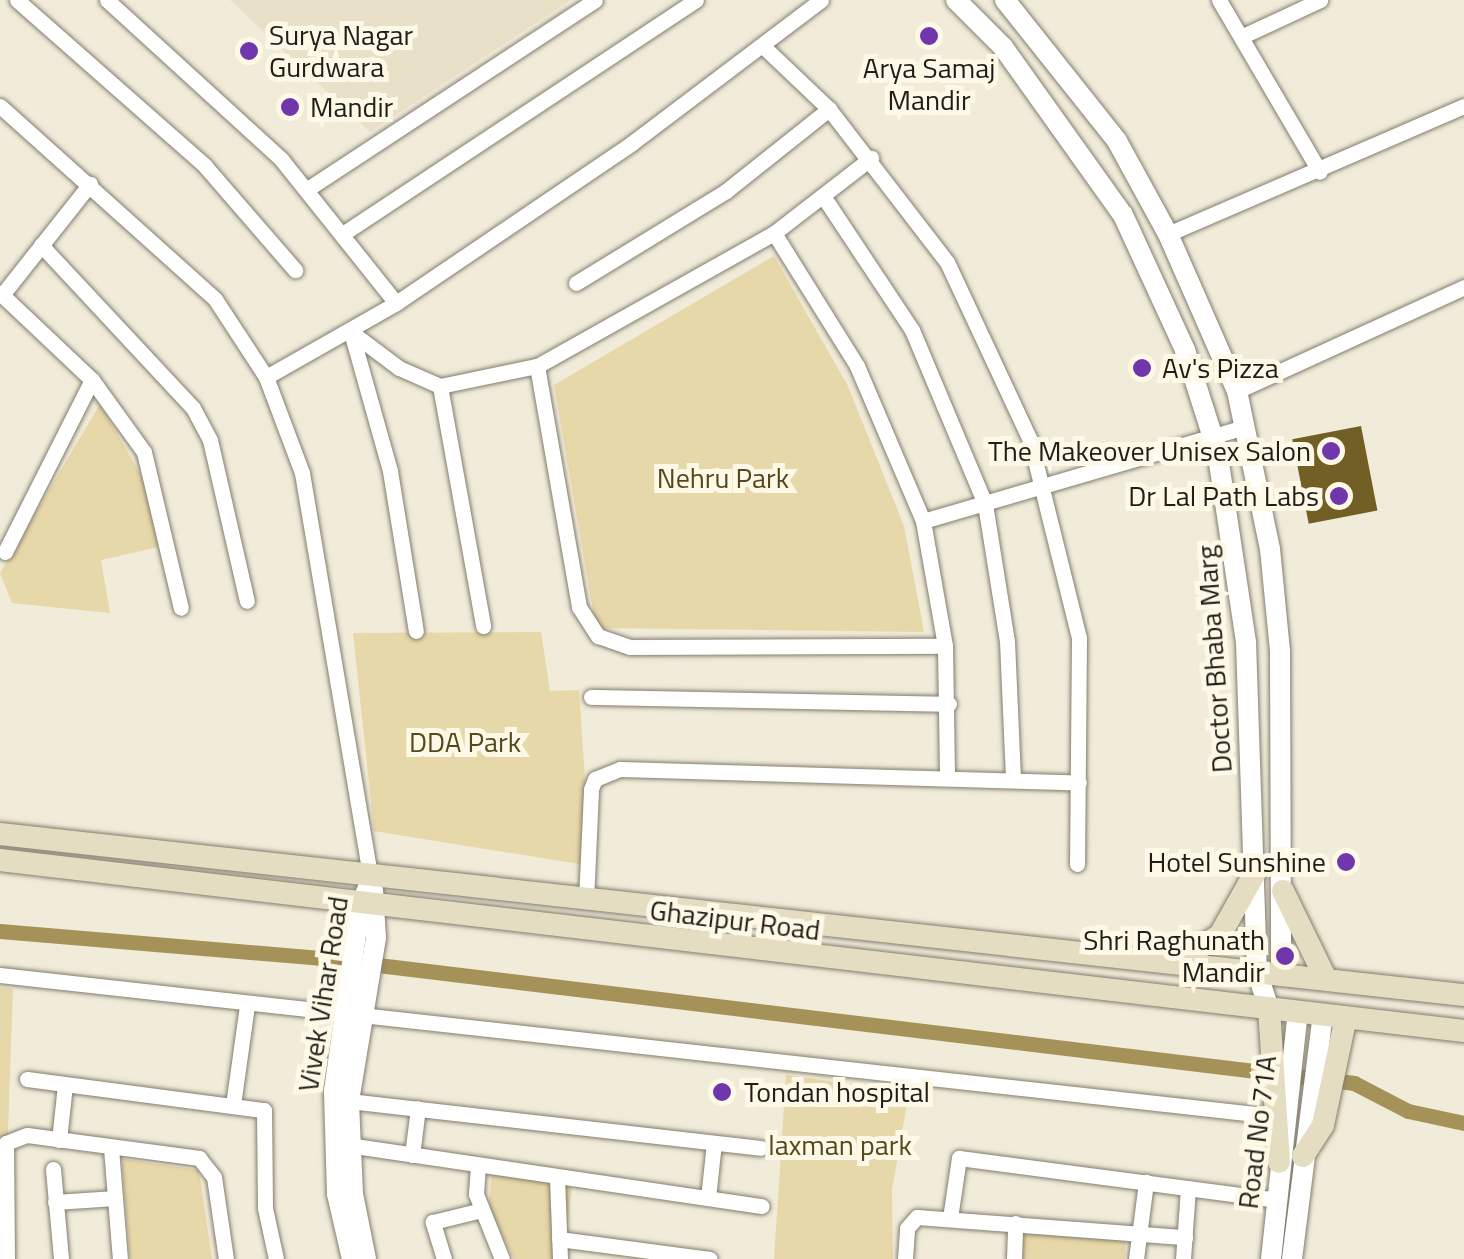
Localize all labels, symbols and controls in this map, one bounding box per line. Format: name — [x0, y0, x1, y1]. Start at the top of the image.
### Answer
place label: Surya Nagar Gurdwara — [269, 18, 413, 84]
marker: Arya Samaj Mandir — [918, 25, 940, 47]
marker: Surya Nagar Gurdwara — [238, 40, 260, 62]
place label: Arya Samaj Mandir — [863, 51, 995, 117]
place label: Mandir — [310, 90, 393, 124]
marker: Mandir — [279, 96, 301, 118]
place label: Av's Pizza — [1162, 351, 1279, 385]
marker: Av's Pizza — [1131, 357, 1153, 379]
place label: The Makeover Unisex Salon — [988, 434, 1311, 468]
marker: The Makeover Unisex Salon — [1320, 440, 1342, 462]
park label: Nehru Park — [657, 461, 789, 495]
place label: Dr Lal Path Labs — [1128, 479, 1319, 513]
marker: Dr Lal Path Labs — [1328, 485, 1350, 507]
street label: Doctor Bhaba Marg — [1189, 544, 1239, 774]
park label: DDA Park — [409, 725, 521, 759]
place label: Hotel Sunshine — [1148, 845, 1326, 879]
marker: Hotel Sunshine — [1335, 851, 1357, 873]
street label: Ghazipur Road — [648, 893, 822, 947]
street label: Vivek Vihar Road — [291, 894, 355, 1094]
place label: Shri Raghunath Mandir — [1083, 923, 1265, 989]
marker: Shri Raghunath Mandir — [1274, 945, 1296, 967]
street label: Road No 71A — [1231, 1053, 1283, 1211]
place label: Tondan hospital — [744, 1075, 930, 1109]
marker: Tondan hospital — [709, 1079, 735, 1105]
park label: laxman park — [768, 1128, 912, 1162]

